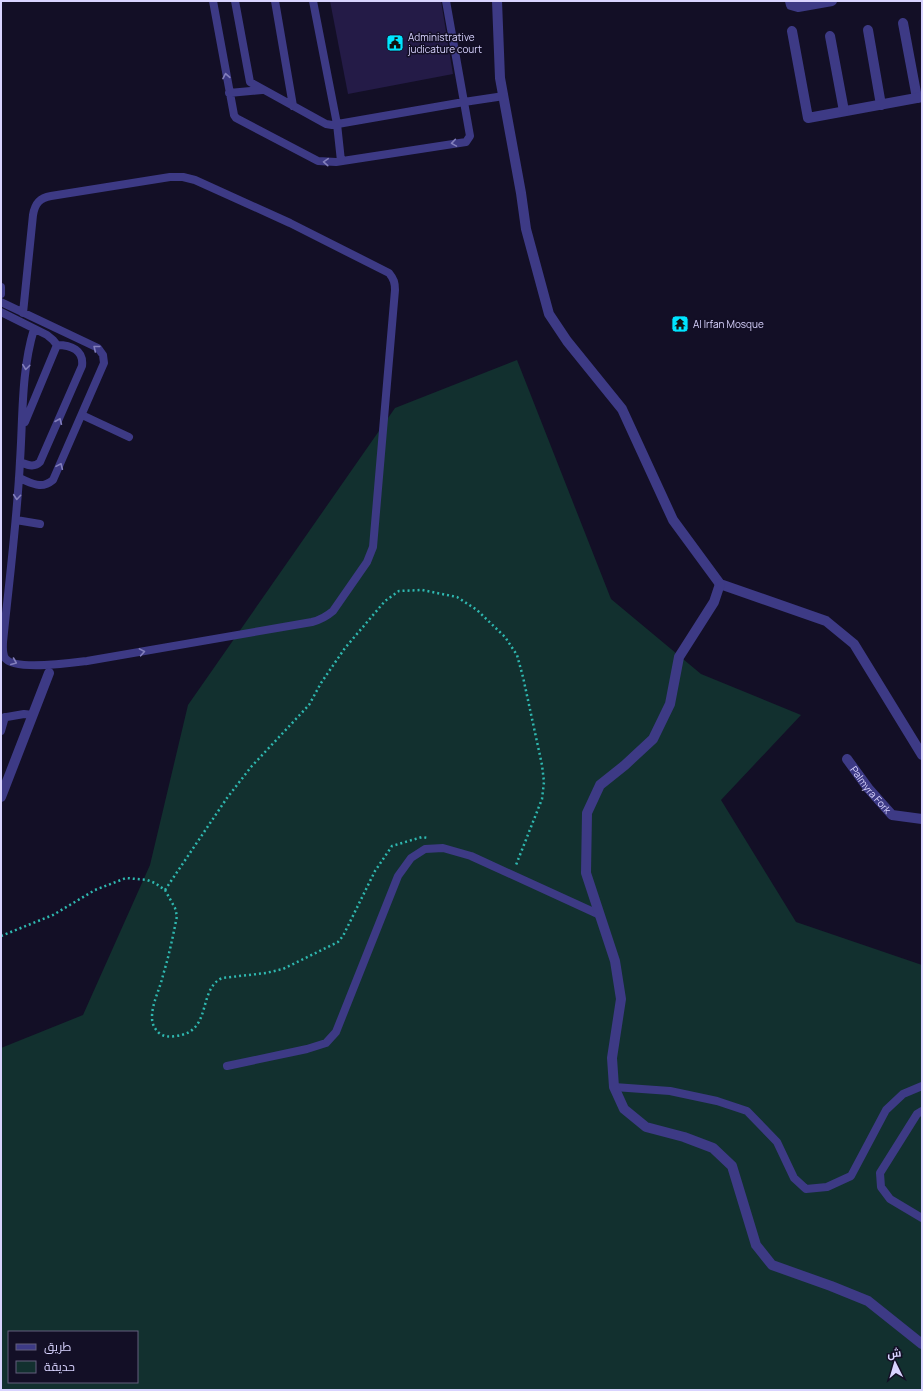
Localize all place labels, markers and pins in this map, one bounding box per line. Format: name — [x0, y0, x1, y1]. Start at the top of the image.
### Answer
place label: Administrative judicature court — [407, 30, 482, 56]
public building icon: Administrative judicature court — [385, 33, 405, 53]
temple icon: Al Irfan Mosque — [670, 314, 690, 334]
place label: Al Irfan Mosque — [693, 317, 764, 331]

